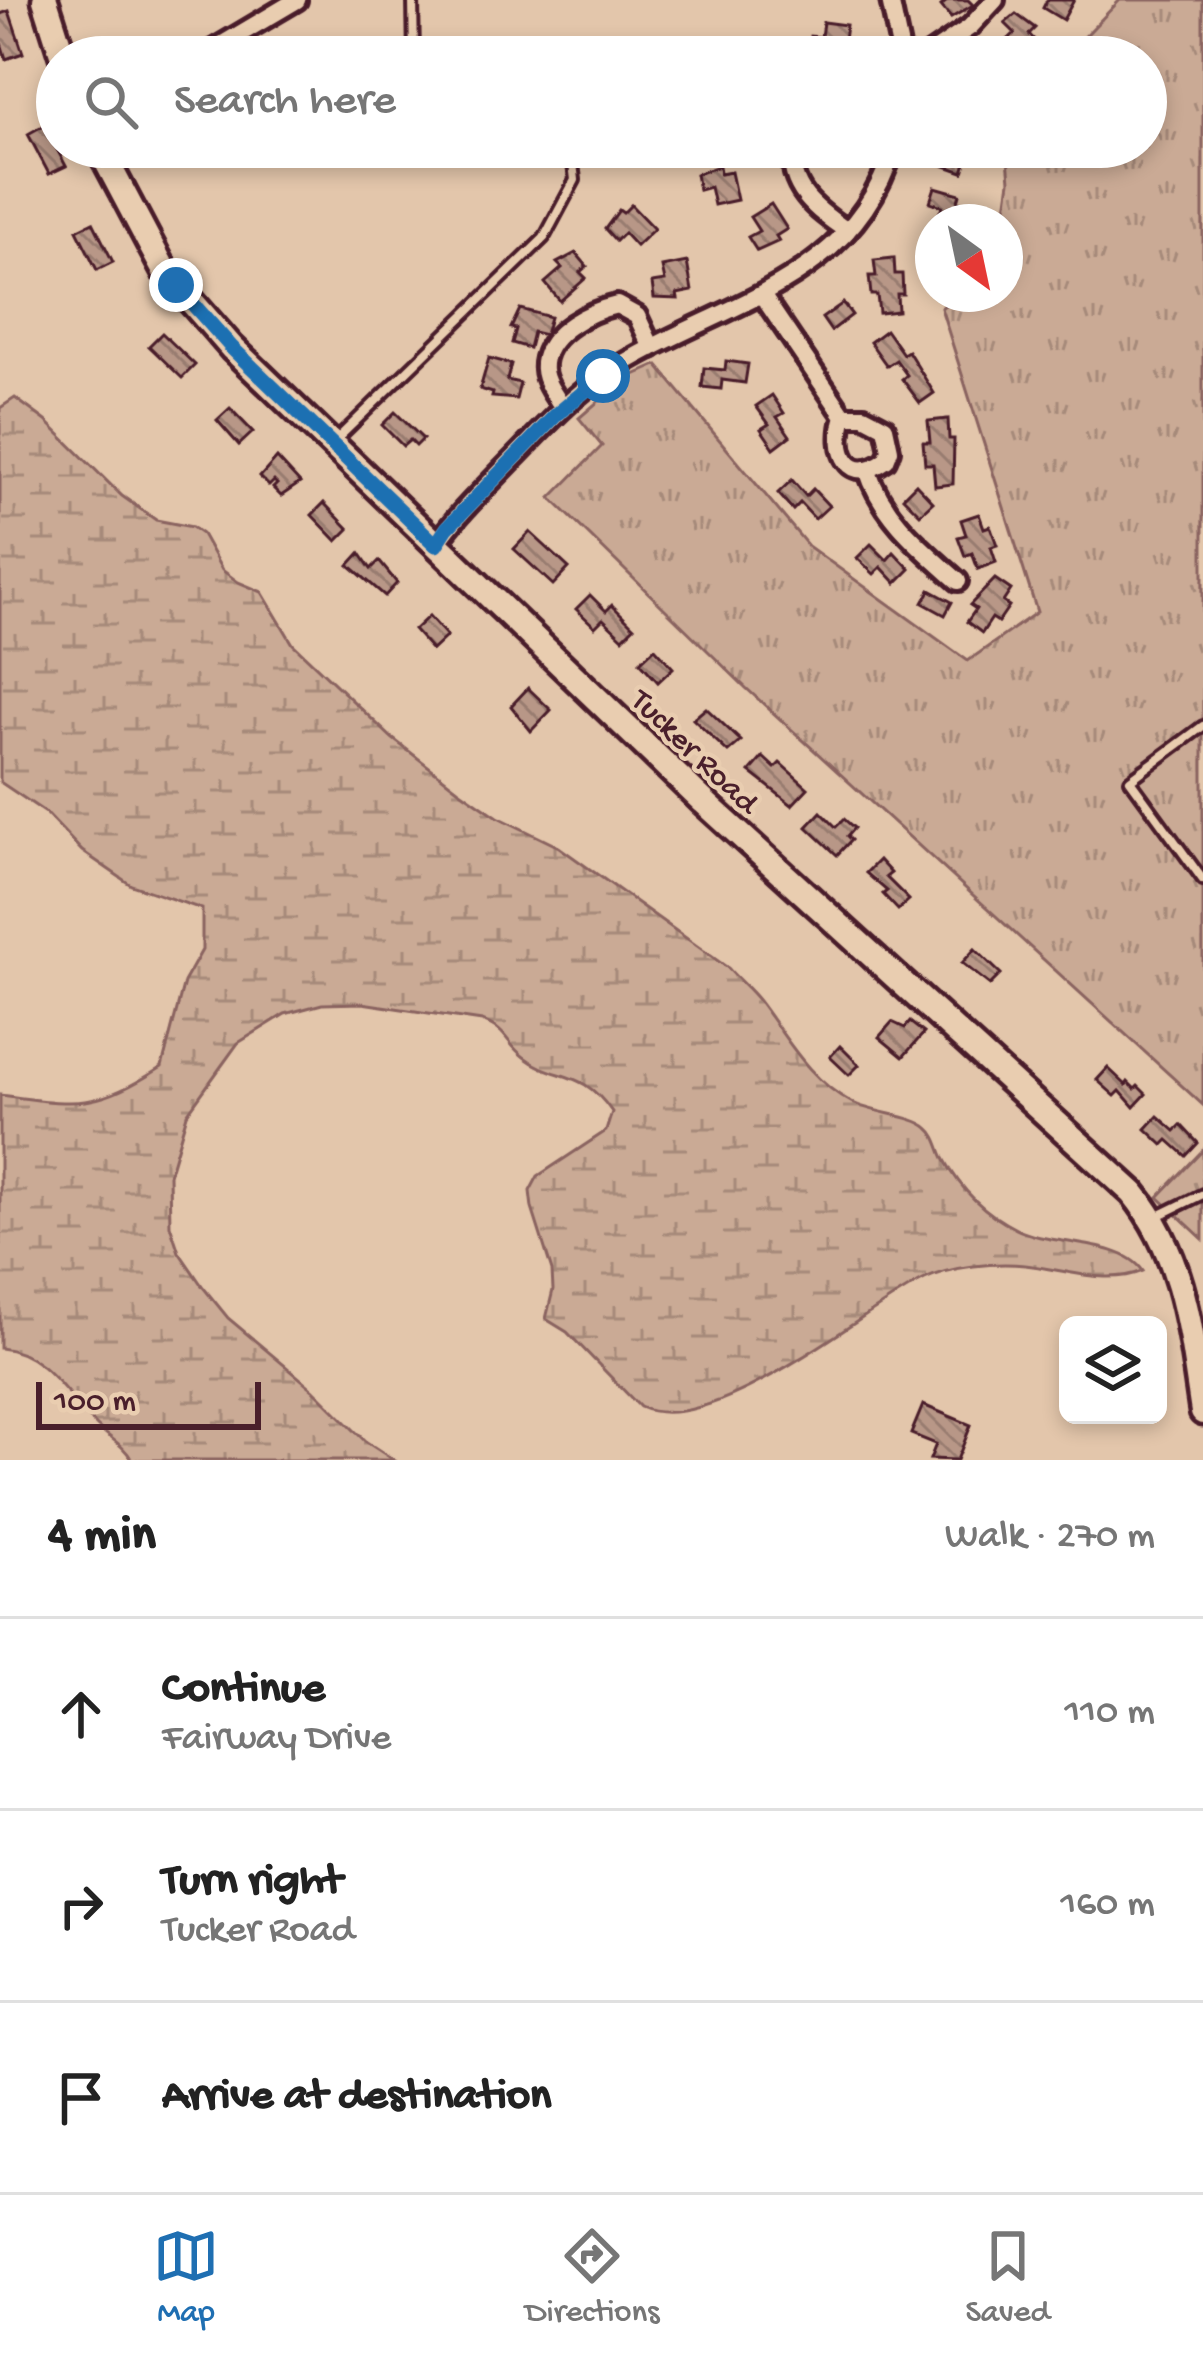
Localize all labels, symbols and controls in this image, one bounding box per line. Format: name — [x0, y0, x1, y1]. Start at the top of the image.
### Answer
search box — [36, 36, 1167, 168]
icon: search — [78, 69, 144, 135]
text: Search here — [174, 76, 396, 129]
north arrow — [915, 204, 1023, 312]
route end — [149, 258, 203, 312]
route start — [576, 349, 630, 403]
street label: Tucker Road — [620, 682, 766, 825]
map controls — [1059, 1316, 1167, 1424]
button: layers — [1059, 1316, 1167, 1424]
scale bar — [36, 1376, 261, 1429]
text: 100 m — [54, 1384, 136, 1422]
text: 4 min — [48, 1508, 156, 1568]
text: Walk · 270 m — [945, 1515, 1155, 1561]
text: Continue — [162, 1664, 325, 1717]
icon: ahead — [48, 1681, 114, 1747]
text: 110 m — [1064, 1691, 1155, 1737]
text: Fairway Drive — [162, 1717, 391, 1763]
text: Turn right — [162, 1856, 342, 1909]
icon: right — [48, 1873, 114, 1939]
text: 160 m — [1060, 1883, 1155, 1929]
text: Tucker Road — [162, 1909, 354, 1955]
icon: arrive — [48, 2065, 114, 2131]
text: Arrive at destination — [162, 2071, 551, 2124]
tab: Map — [153, 2223, 219, 2333]
tab: Directions — [525, 2223, 659, 2333]
tab: Saved — [965, 2223, 1050, 2333]

